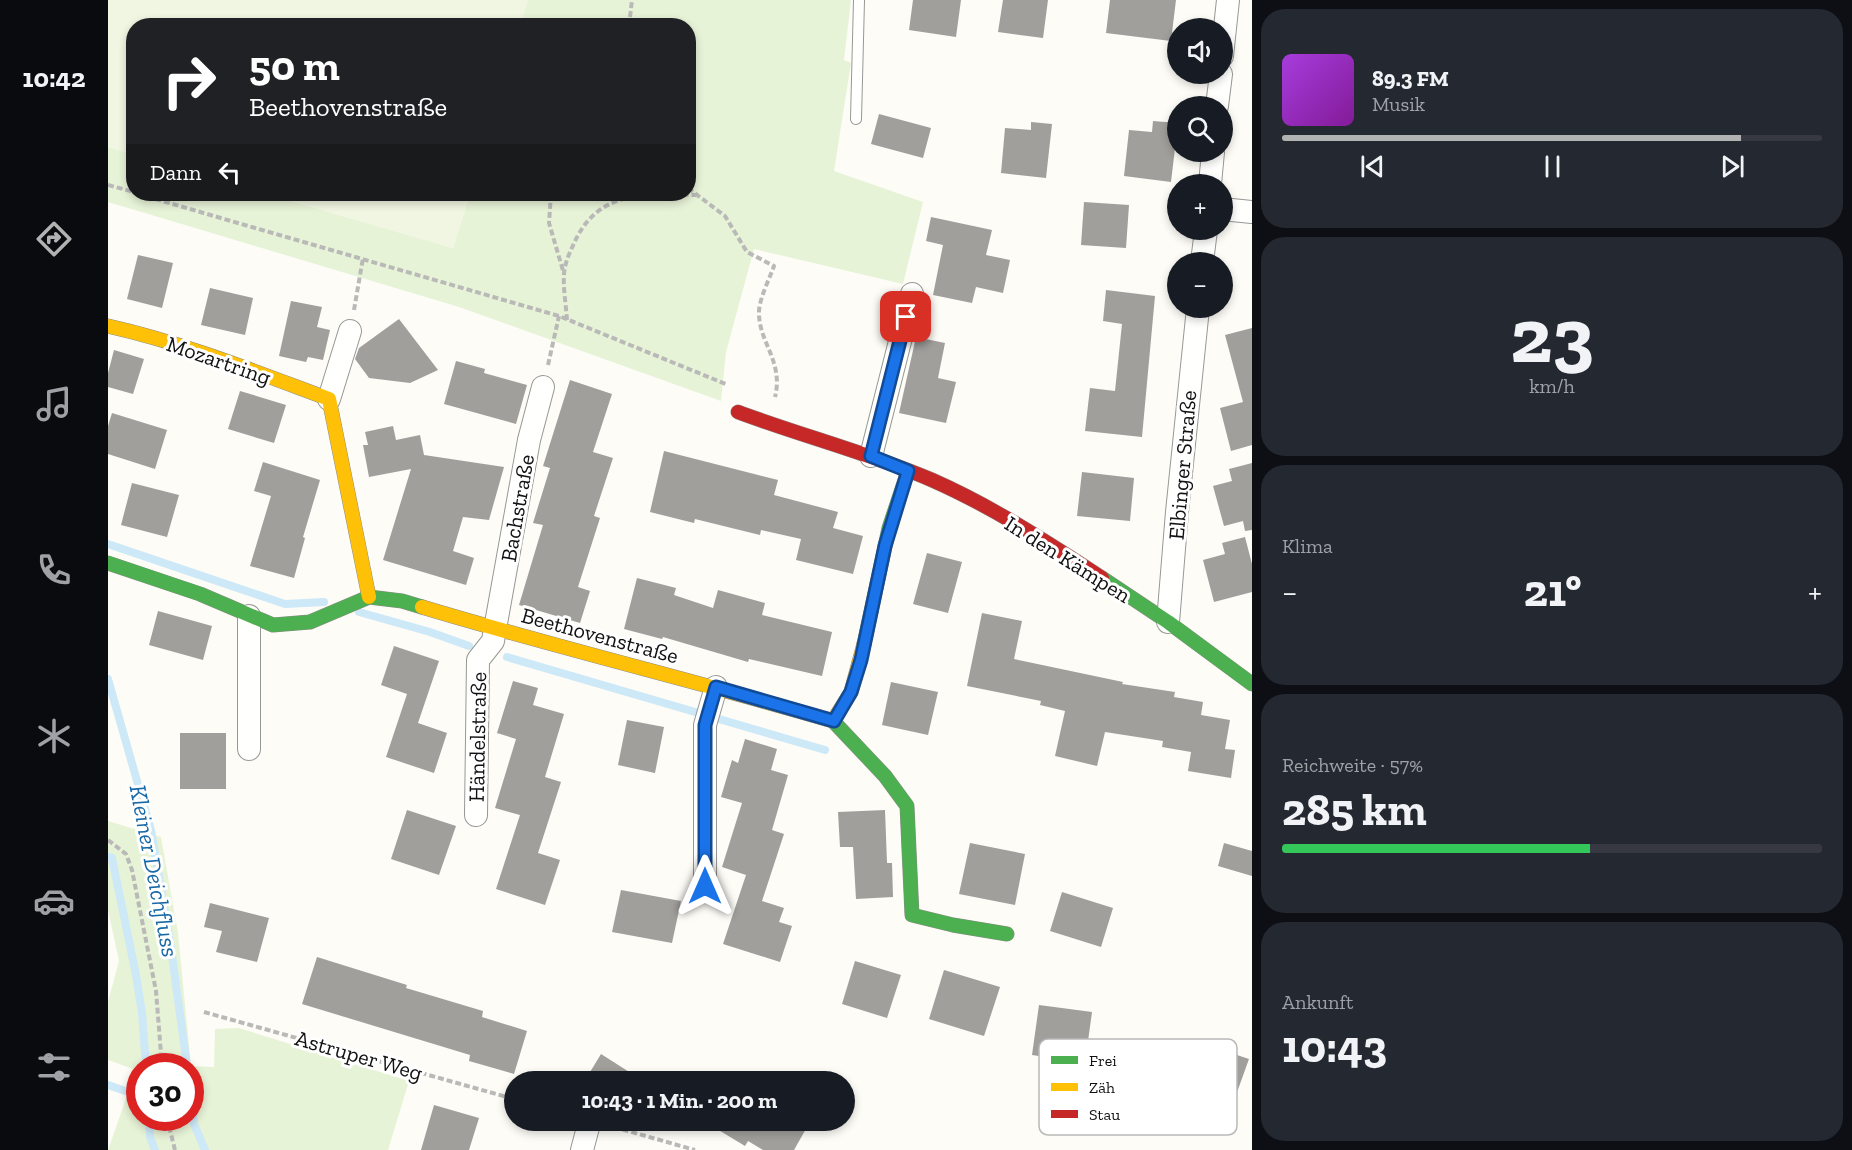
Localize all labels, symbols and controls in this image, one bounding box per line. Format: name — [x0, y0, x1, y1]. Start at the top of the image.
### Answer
map controls — [1167, 18, 1233, 318]
button: sound — [1167, 18, 1233, 84]
text: 50 m — [249, 40, 340, 91]
icon: right — [150, 42, 228, 120]
text: 10:42 — [22, 62, 86, 94]
text: 89.3 FM — [1372, 65, 1449, 92]
text: Beethovenstraße — [249, 91, 447, 123]
text: Musik — [1372, 92, 1425, 116]
button: search — [1167, 96, 1233, 162]
icon: previous — [1356, 150, 1389, 183]
icon: pause — [1536, 150, 1569, 183]
icon: next — [1716, 150, 1749, 183]
icon: left — [213, 156, 246, 189]
text: Dann — [150, 159, 201, 186]
button: + — [1167, 174, 1233, 240]
icon: directions — [33, 218, 75, 260]
button: − — [1167, 252, 1233, 318]
text: 23 — [1510, 288, 1594, 382]
pin — [880, 291, 931, 342]
icon: arrive — [889, 300, 922, 333]
street label: Mozartring — [163, 330, 275, 391]
text: km/h — [1529, 374, 1575, 398]
icon: music — [33, 383, 75, 425]
street label: Elbinger Straße — [1163, 389, 1202, 541]
street label: Bachstraße — [495, 452, 540, 564]
street label: In den Kämpen — [1000, 510, 1136, 609]
text: Klima — [1282, 534, 1333, 558]
icon: phone — [33, 549, 75, 591]
text: 21° — [1524, 564, 1582, 618]
text: − — [1282, 572, 1297, 611]
text: + — [1808, 572, 1822, 611]
street label: Beethovenstraße — [518, 602, 681, 669]
street label: Händelstraße — [463, 672, 492, 802]
icon: climate — [33, 715, 75, 757]
text: Reichweite · 57% — [1282, 753, 1423, 777]
water label: Kleiner Deichfluss — [124, 782, 185, 960]
text: 285 km — [1282, 783, 1427, 837]
position arrow — [673, 854, 737, 918]
icon: car — [33, 880, 75, 922]
text: Ankunft — [1282, 990, 1353, 1014]
text: 10:43 — [1282, 1020, 1387, 1074]
street label: Astruper Weg — [292, 1024, 426, 1087]
legend — [1039, 1039, 1237, 1135]
icon: filters — [33, 1046, 75, 1088]
text: Frei — [1089, 1051, 1117, 1070]
speed limit sign: 30 — [126, 1053, 204, 1131]
text: Zäh — [1089, 1078, 1115, 1097]
text: 10:43 · 1 Min. · 200 m — [582, 1087, 777, 1114]
text: Stau — [1089, 1105, 1120, 1124]

